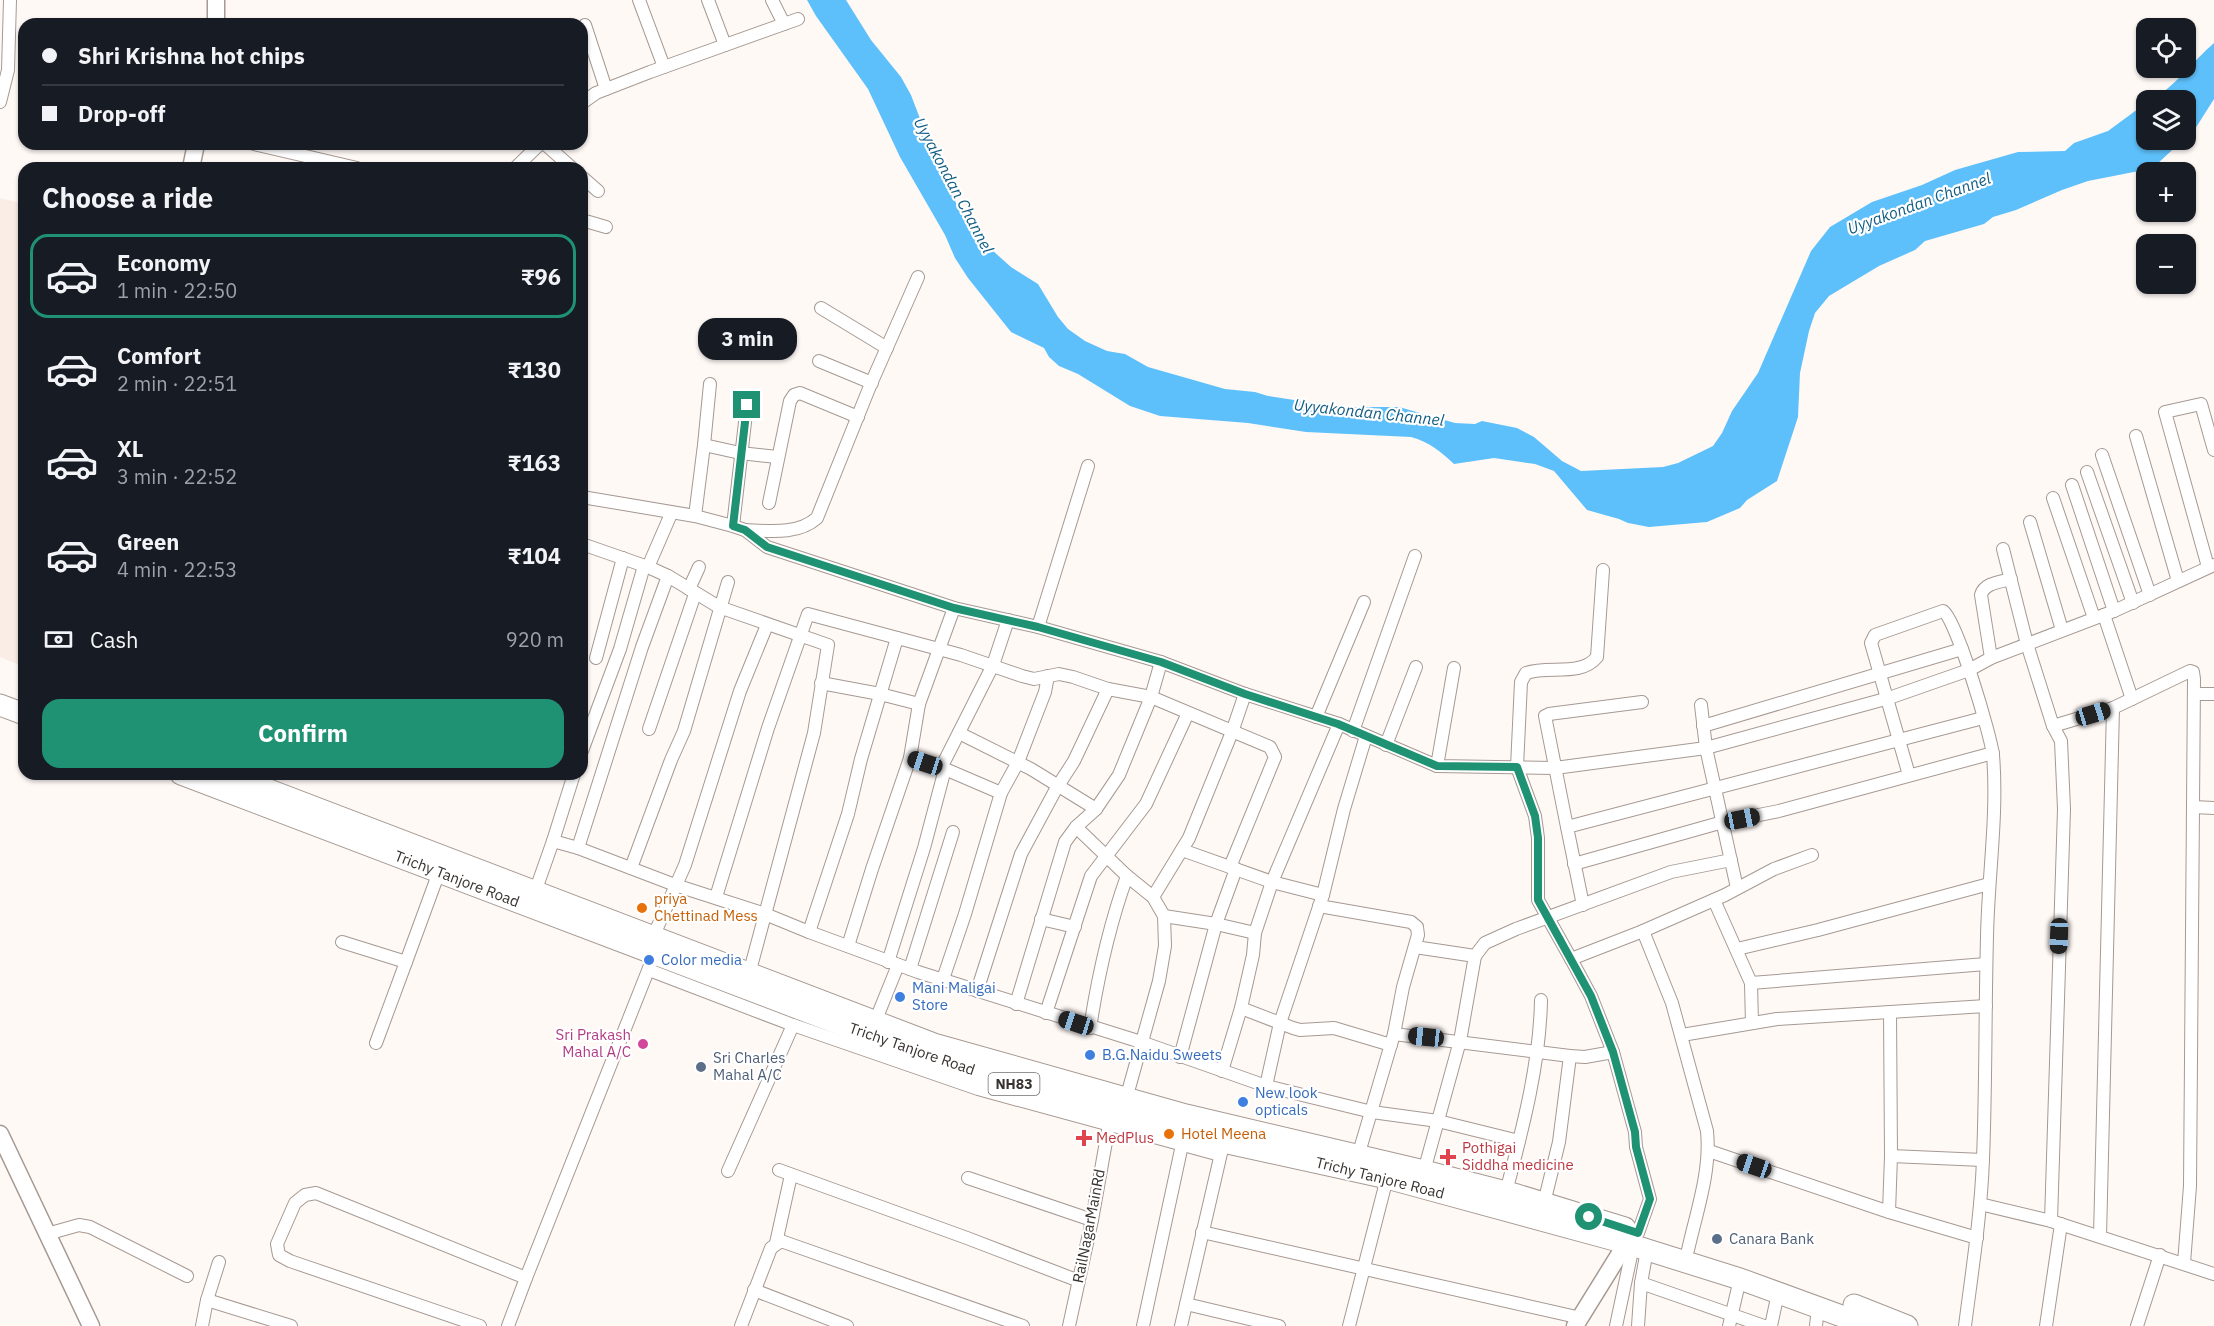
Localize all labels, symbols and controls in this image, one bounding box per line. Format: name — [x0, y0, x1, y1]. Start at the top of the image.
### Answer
map controls — [2136, 18, 2196, 294]
button: locate — [2136, 18, 2196, 78]
text: Shri Krishna hot chips — [78, 41, 305, 70]
button: layers — [2136, 90, 2196, 150]
text: Drop-off — [78, 99, 165, 128]
water label: Uyyakondan Channel — [910, 114, 999, 257]
button: + — [2136, 162, 2196, 222]
water label: Uyyakondan Channel — [1845, 168, 1994, 238]
text: Choose a ride — [42, 180, 213, 215]
button: − — [2136, 234, 2196, 294]
text: Economy — [117, 248, 211, 277]
icon: car — [45, 249, 99, 303]
text: ₹96 — [521, 262, 561, 291]
text: 1 min · 22:50 — [117, 277, 237, 304]
callout: 3 min — [698, 318, 796, 360]
text: 3 min — [721, 325, 774, 352]
text: Comfort — [117, 341, 201, 370]
icon: car — [45, 342, 99, 396]
text: ₹130 — [508, 355, 561, 384]
text: 2 min · 22:51 — [117, 370, 237, 397]
route end — [733, 391, 760, 418]
water label: Uyyakondan Channel — [1293, 394, 1446, 430]
text: XL — [117, 434, 143, 463]
icon: car — [45, 435, 99, 489]
text: ₹163 — [508, 448, 561, 477]
text: 3 min · 22:52 — [117, 463, 237, 490]
text: Green — [117, 527, 179, 556]
icon: car — [45, 528, 99, 582]
text: ₹104 — [508, 541, 561, 570]
text: 4 min · 22:53 — [117, 556, 237, 583]
icon: cash — [42, 623, 75, 656]
text: Cash — [90, 625, 139, 654]
text: 920 m — [506, 626, 564, 653]
button: Confirm — [42, 699, 564, 768]
car — [2073, 700, 2113, 728]
car — [905, 749, 945, 777]
car — [1723, 807, 1761, 831]
street label: Trichy Tanjore Road — [392, 846, 522, 911]
place label: priya Chettinad Mess — [654, 889, 758, 925]
marker: priya Chettinad Mess — [635, 901, 649, 915]
car — [2049, 918, 2069, 954]
place label: Color media — [661, 950, 742, 969]
marker: Color media — [642, 953, 656, 967]
place label: Mani Maligai Store — [912, 978, 996, 1014]
marker: Mani Maligai Store — [893, 990, 907, 1004]
car — [1056, 1009, 1096, 1037]
street label: Trichy Tanjore Road — [847, 1018, 978, 1079]
place label: Sri Prakash Mahal A/C — [555, 1025, 631, 1061]
car — [1407, 1026, 1445, 1048]
marker: Sri Prakash Mahal A/C — [636, 1037, 650, 1051]
place label: B.G.Naidu Sweets — [1102, 1045, 1222, 1064]
place label: Sri Charles Mahal A/C — [713, 1048, 785, 1084]
marker: B.G.Naidu Sweets — [1083, 1048, 1097, 1062]
marker: Sri Charles Mahal A/C — [694, 1060, 708, 1074]
road number: NH83 — [988, 1073, 1040, 1095]
place label: New look opticals — [1255, 1083, 1318, 1119]
marker: New look opticals — [1236, 1095, 1250, 1109]
place label: Hotel Meena — [1181, 1124, 1266, 1143]
marker: Hotel Meena — [1162, 1127, 1176, 1141]
place label: MedPlus — [1096, 1128, 1154, 1147]
marker: MedPlus — [1077, 1131, 1091, 1145]
place label: Pothigai Siddha medicine — [1462, 1138, 1574, 1174]
marker: Pothigai Siddha medicine — [1439, 1148, 1457, 1166]
street label: Trichy Tanjore Road — [1314, 1152, 1446, 1203]
car — [1734, 1152, 1774, 1180]
street label: RailNagarMainRd — [1068, 1167, 1109, 1285]
route start — [1575, 1203, 1602, 1230]
place label: Canara Bank — [1729, 1229, 1814, 1248]
marker: Canara Bank — [1710, 1232, 1724, 1246]

